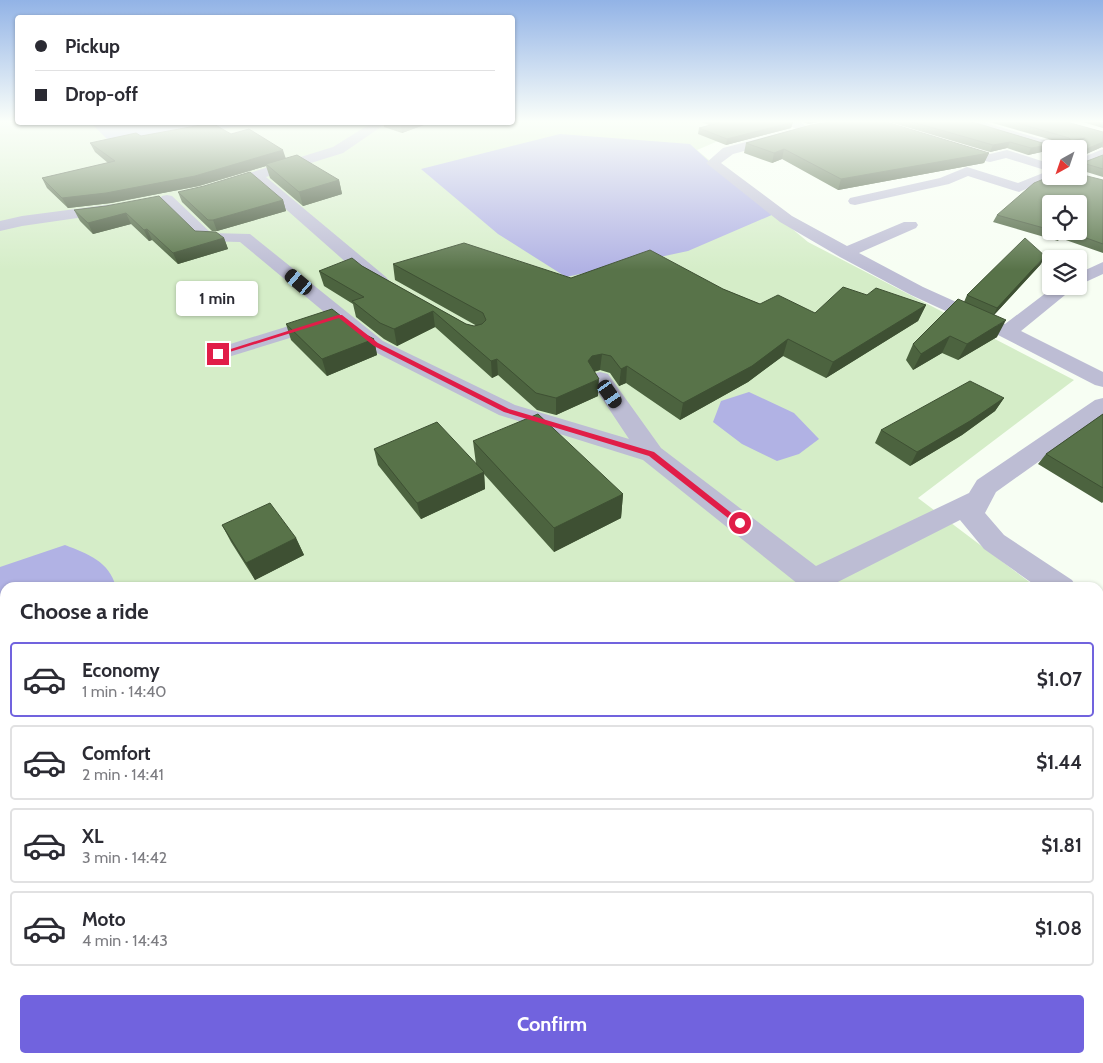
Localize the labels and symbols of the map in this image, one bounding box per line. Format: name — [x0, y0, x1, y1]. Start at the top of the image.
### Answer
north arrow — [1042, 140, 1088, 185]
car — [282, 267, 315, 297]
callout: 1 min — [177, 282, 259, 316]
route end — [207, 343, 229, 365]
car — [595, 377, 624, 411]
route start — [729, 512, 751, 534]

